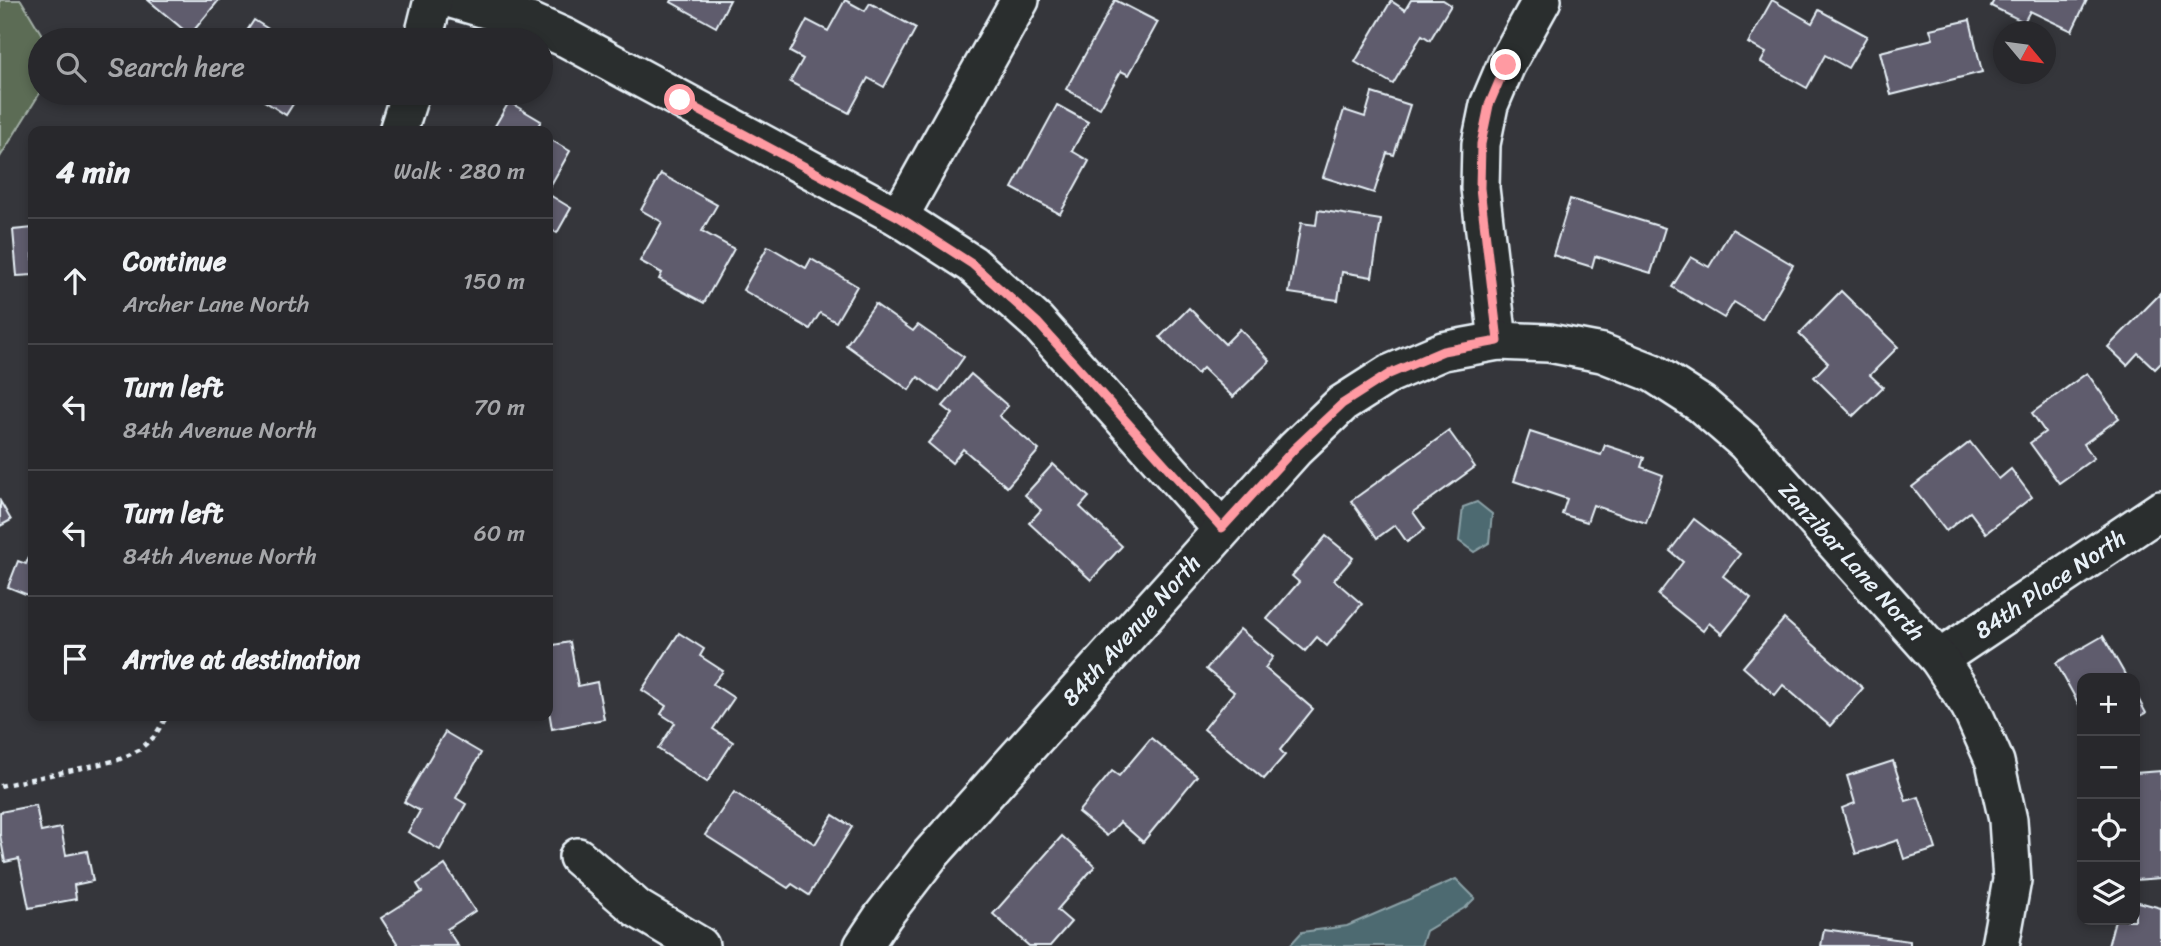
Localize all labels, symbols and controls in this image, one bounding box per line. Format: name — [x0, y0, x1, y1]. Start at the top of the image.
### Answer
north arrow — [1993, 21, 2056, 84]
search box — [28, 28, 553, 105]
text: Search here — [108, 44, 245, 90]
icon: search — [52, 48, 90, 86]
route end — [1490, 49, 1521, 80]
route start — [664, 84, 695, 115]
text: 4 min — [56, 145, 130, 199]
text: Walk · 280 m — [394, 151, 525, 192]
text: Continue — [123, 238, 226, 284]
text: 150 m — [463, 261, 525, 302]
icon: ahead — [56, 262, 94, 300]
text: Archer Lane North — [123, 284, 309, 325]
text: Turn left — [123, 364, 223, 410]
text: 70 m — [474, 387, 525, 428]
icon: left — [56, 388, 94, 426]
text: 84th Avenue North — [123, 410, 317, 451]
street label: Zanzibar Lane North — [1768, 472, 1935, 651]
text: Turn left — [123, 490, 223, 536]
text: 60 m — [474, 513, 525, 554]
icon: left — [56, 514, 94, 552]
street label: 84th Place North — [1966, 518, 2135, 651]
text: 84th Avenue North — [123, 536, 317, 577]
street label: 84th Avenue North — [1051, 544, 1212, 716]
text: Arrive at destination — [123, 636, 360, 682]
icon: arrive — [56, 640, 94, 678]
map controls — [2077, 673, 2140, 925]
button: + — [2077, 673, 2140, 736]
button: − — [2077, 736, 2140, 799]
button: locate — [2077, 799, 2140, 862]
button: layers — [2077, 862, 2140, 925]

